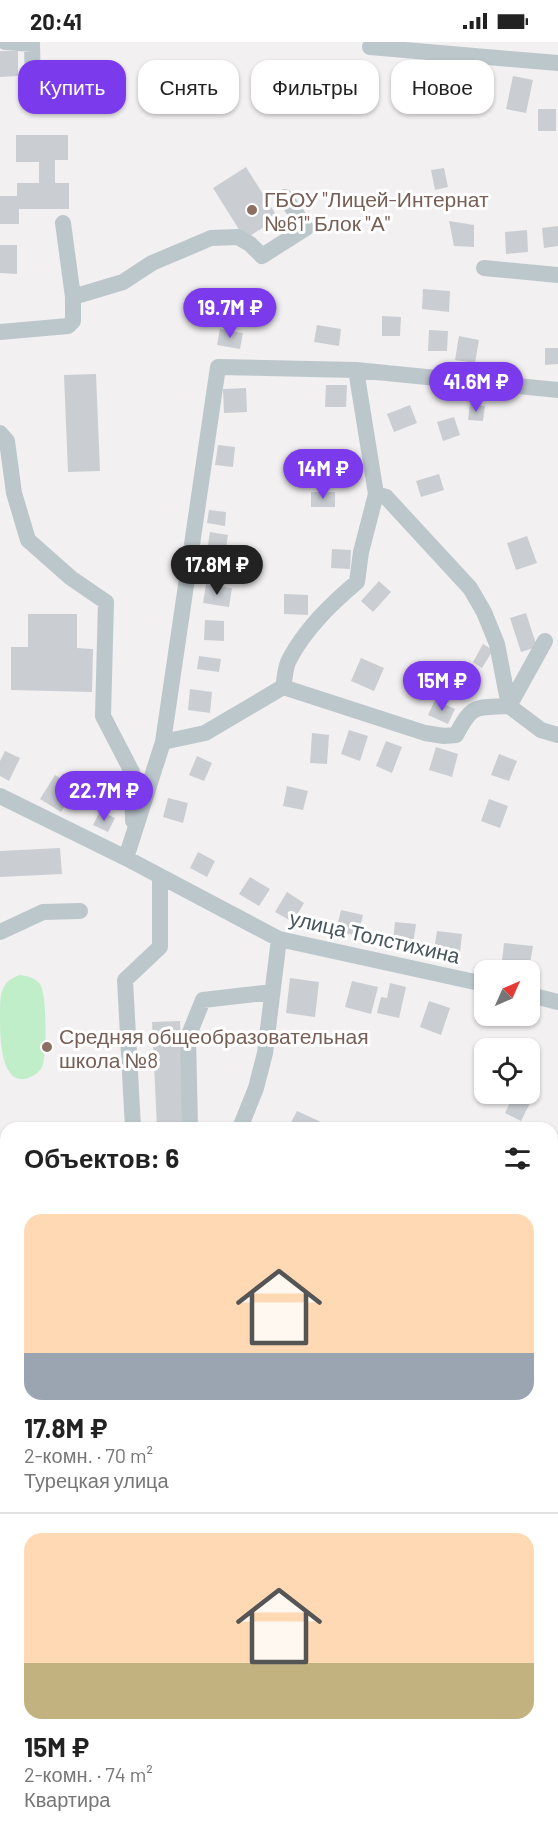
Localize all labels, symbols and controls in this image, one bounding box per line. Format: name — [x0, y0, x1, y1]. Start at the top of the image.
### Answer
text: 20:41 — [30, 8, 82, 34]
chip: Купить — [18, 60, 126, 114]
chip: Снять — [138, 60, 239, 114]
chip: Фильтры — [251, 60, 379, 114]
chip: Новое — [391, 60, 494, 114]
place label: ГБОУ "Лицей-Интернат №61" Блок "А" — [264, 186, 489, 235]
marker: ГБОУ "Лицей-Интернат №61" Блок "А" — [245, 203, 259, 217]
pin: 19.7M ₽ — [175, 288, 285, 339]
text: 19.7M ₽ — [197, 295, 263, 319]
pin: 41.6M ₽ — [421, 362, 531, 413]
text: 41.6M ₽ — [443, 369, 509, 393]
pin: 14M ₽ — [281, 449, 365, 500]
text: 14M ₽ — [297, 456, 349, 480]
pin: 17.8M ₽ — [162, 545, 272, 596]
text: 17.8M ₽ — [185, 552, 249, 576]
pin: 15M ₽ — [400, 661, 484, 712]
text: 15M ₽ — [417, 668, 467, 692]
pin: 22.7M ₽ — [49, 771, 159, 822]
text: 22.7M ₽ — [69, 778, 139, 802]
street label: улица Толстихина — [287, 904, 463, 968]
north arrow — [474, 960, 540, 1026]
map controls — [474, 960, 540, 1104]
place label: Средняя общеобразовательная школа №8 — [59, 1023, 369, 1072]
button: locate — [474, 1038, 540, 1104]
marker: Средняя общеобразовательная школа №8 — [40, 1040, 54, 1054]
text: Объектов: 6 — [24, 1142, 179, 1173]
icon: filters — [501, 1142, 534, 1175]
icon: home — [225, 1253, 333, 1361]
text: 17.8M ₽ — [24, 1412, 108, 1443]
text: 2-комн. · 70 m² — [24, 1443, 153, 1467]
text: Турецкая улица — [24, 1468, 169, 1492]
icon: home — [225, 1572, 333, 1680]
text: 15M ₽ — [24, 1731, 89, 1762]
text: 2-комн. · 74 m² — [24, 1762, 153, 1786]
text: Квартира — [24, 1787, 110, 1811]

